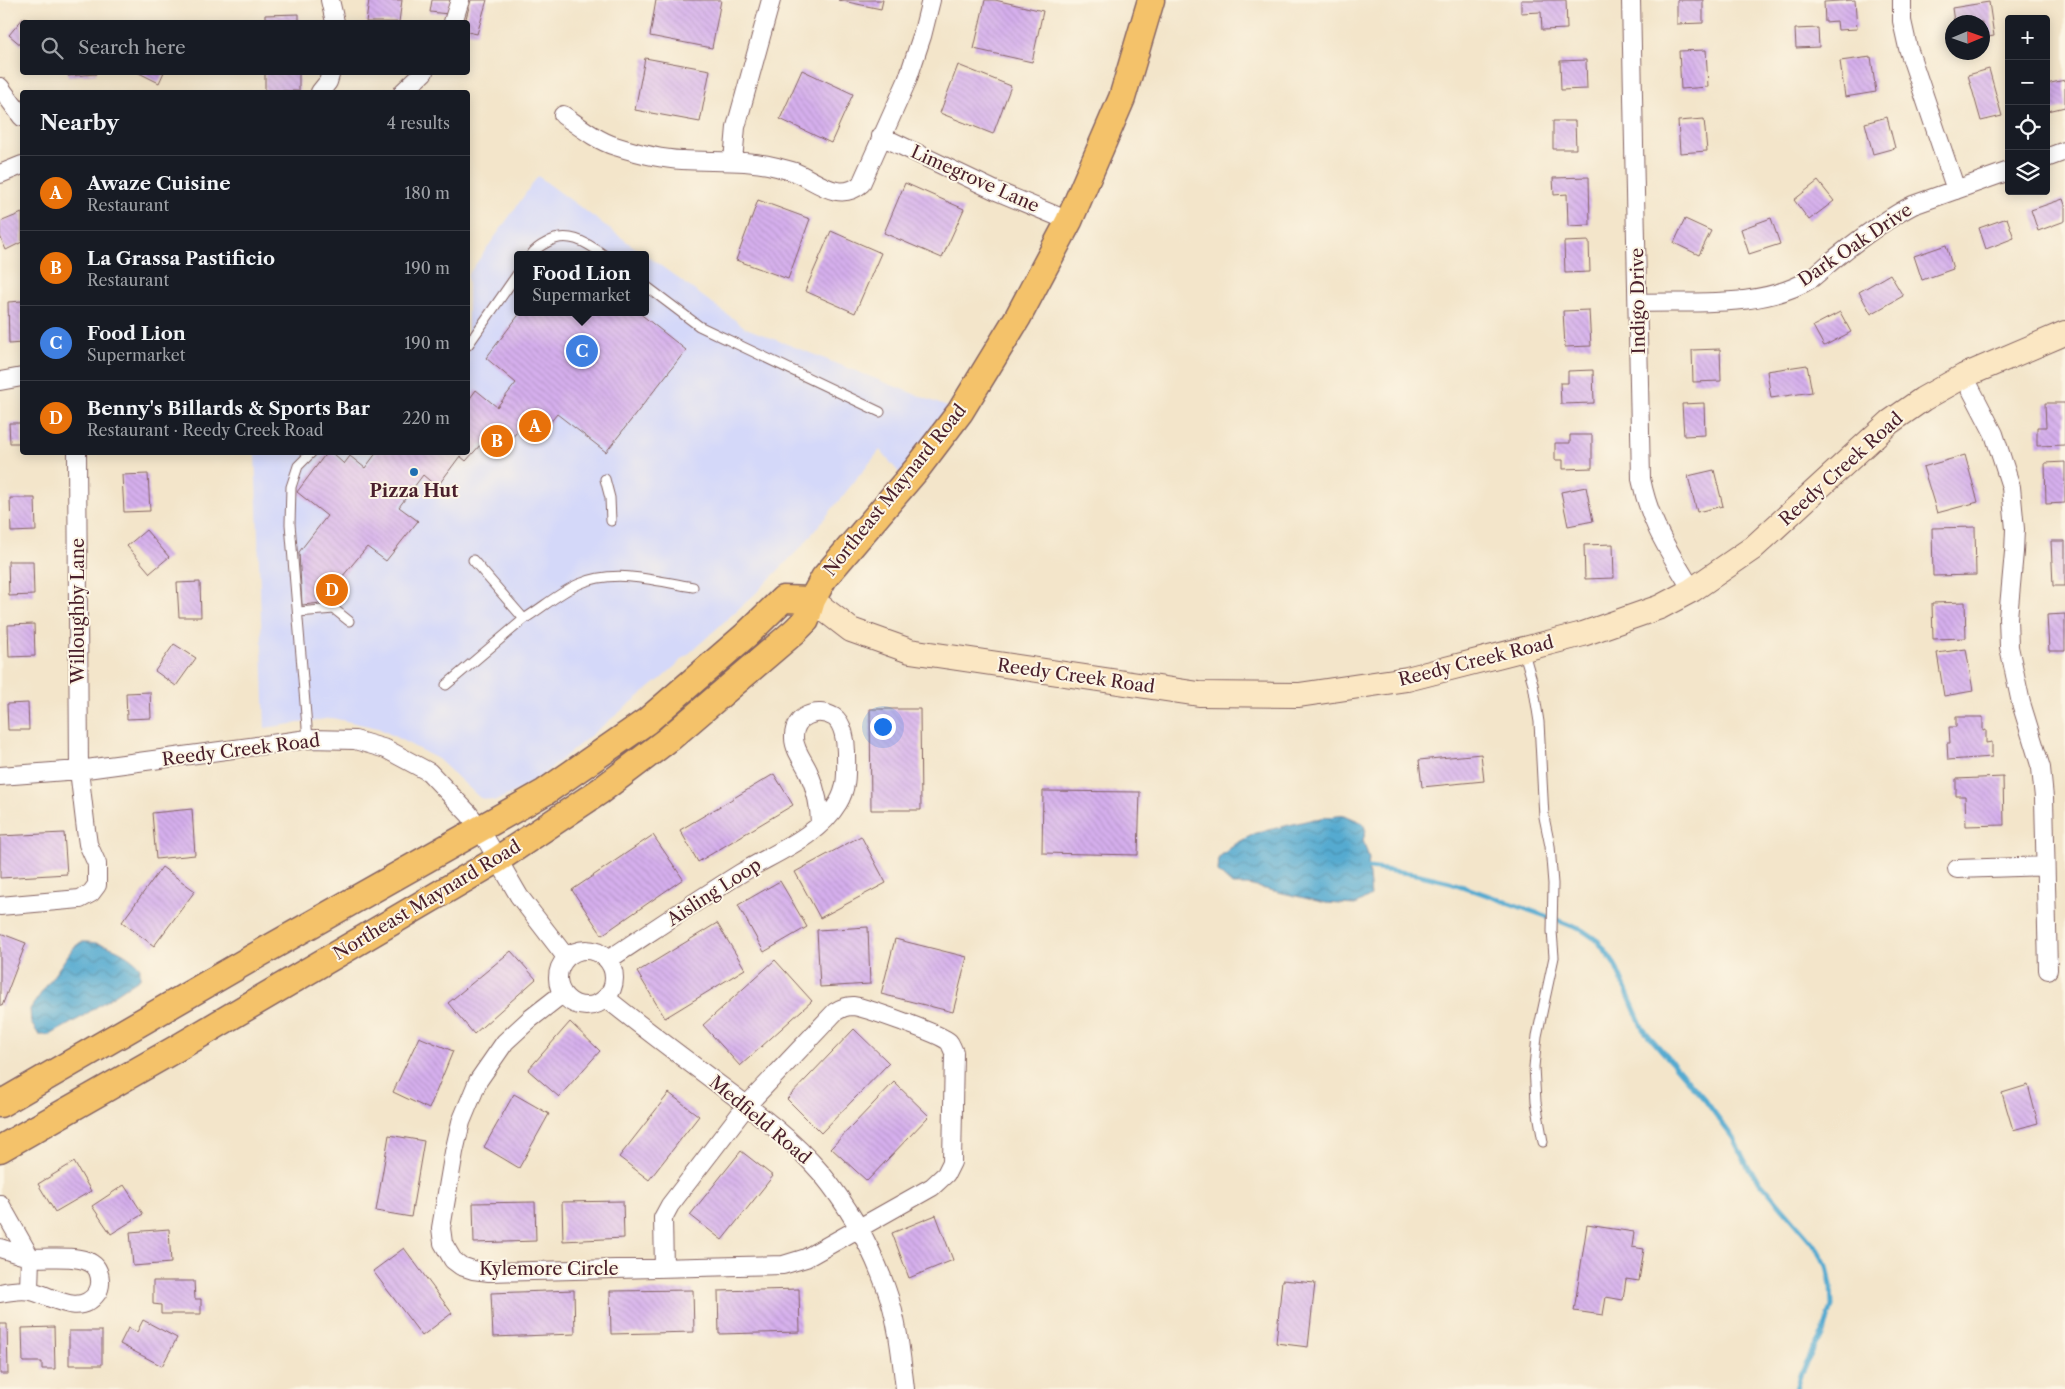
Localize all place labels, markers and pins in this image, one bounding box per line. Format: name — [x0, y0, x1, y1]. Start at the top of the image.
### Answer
pin: C — [566, 332, 598, 370]
pin: A — [519, 407, 551, 445]
pin: B — [481, 422, 513, 460]
marker: Pizza Hut — [408, 466, 420, 478]
place label: Pizza Hut — [369, 480, 459, 502]
pin: D — [316, 571, 348, 609]

